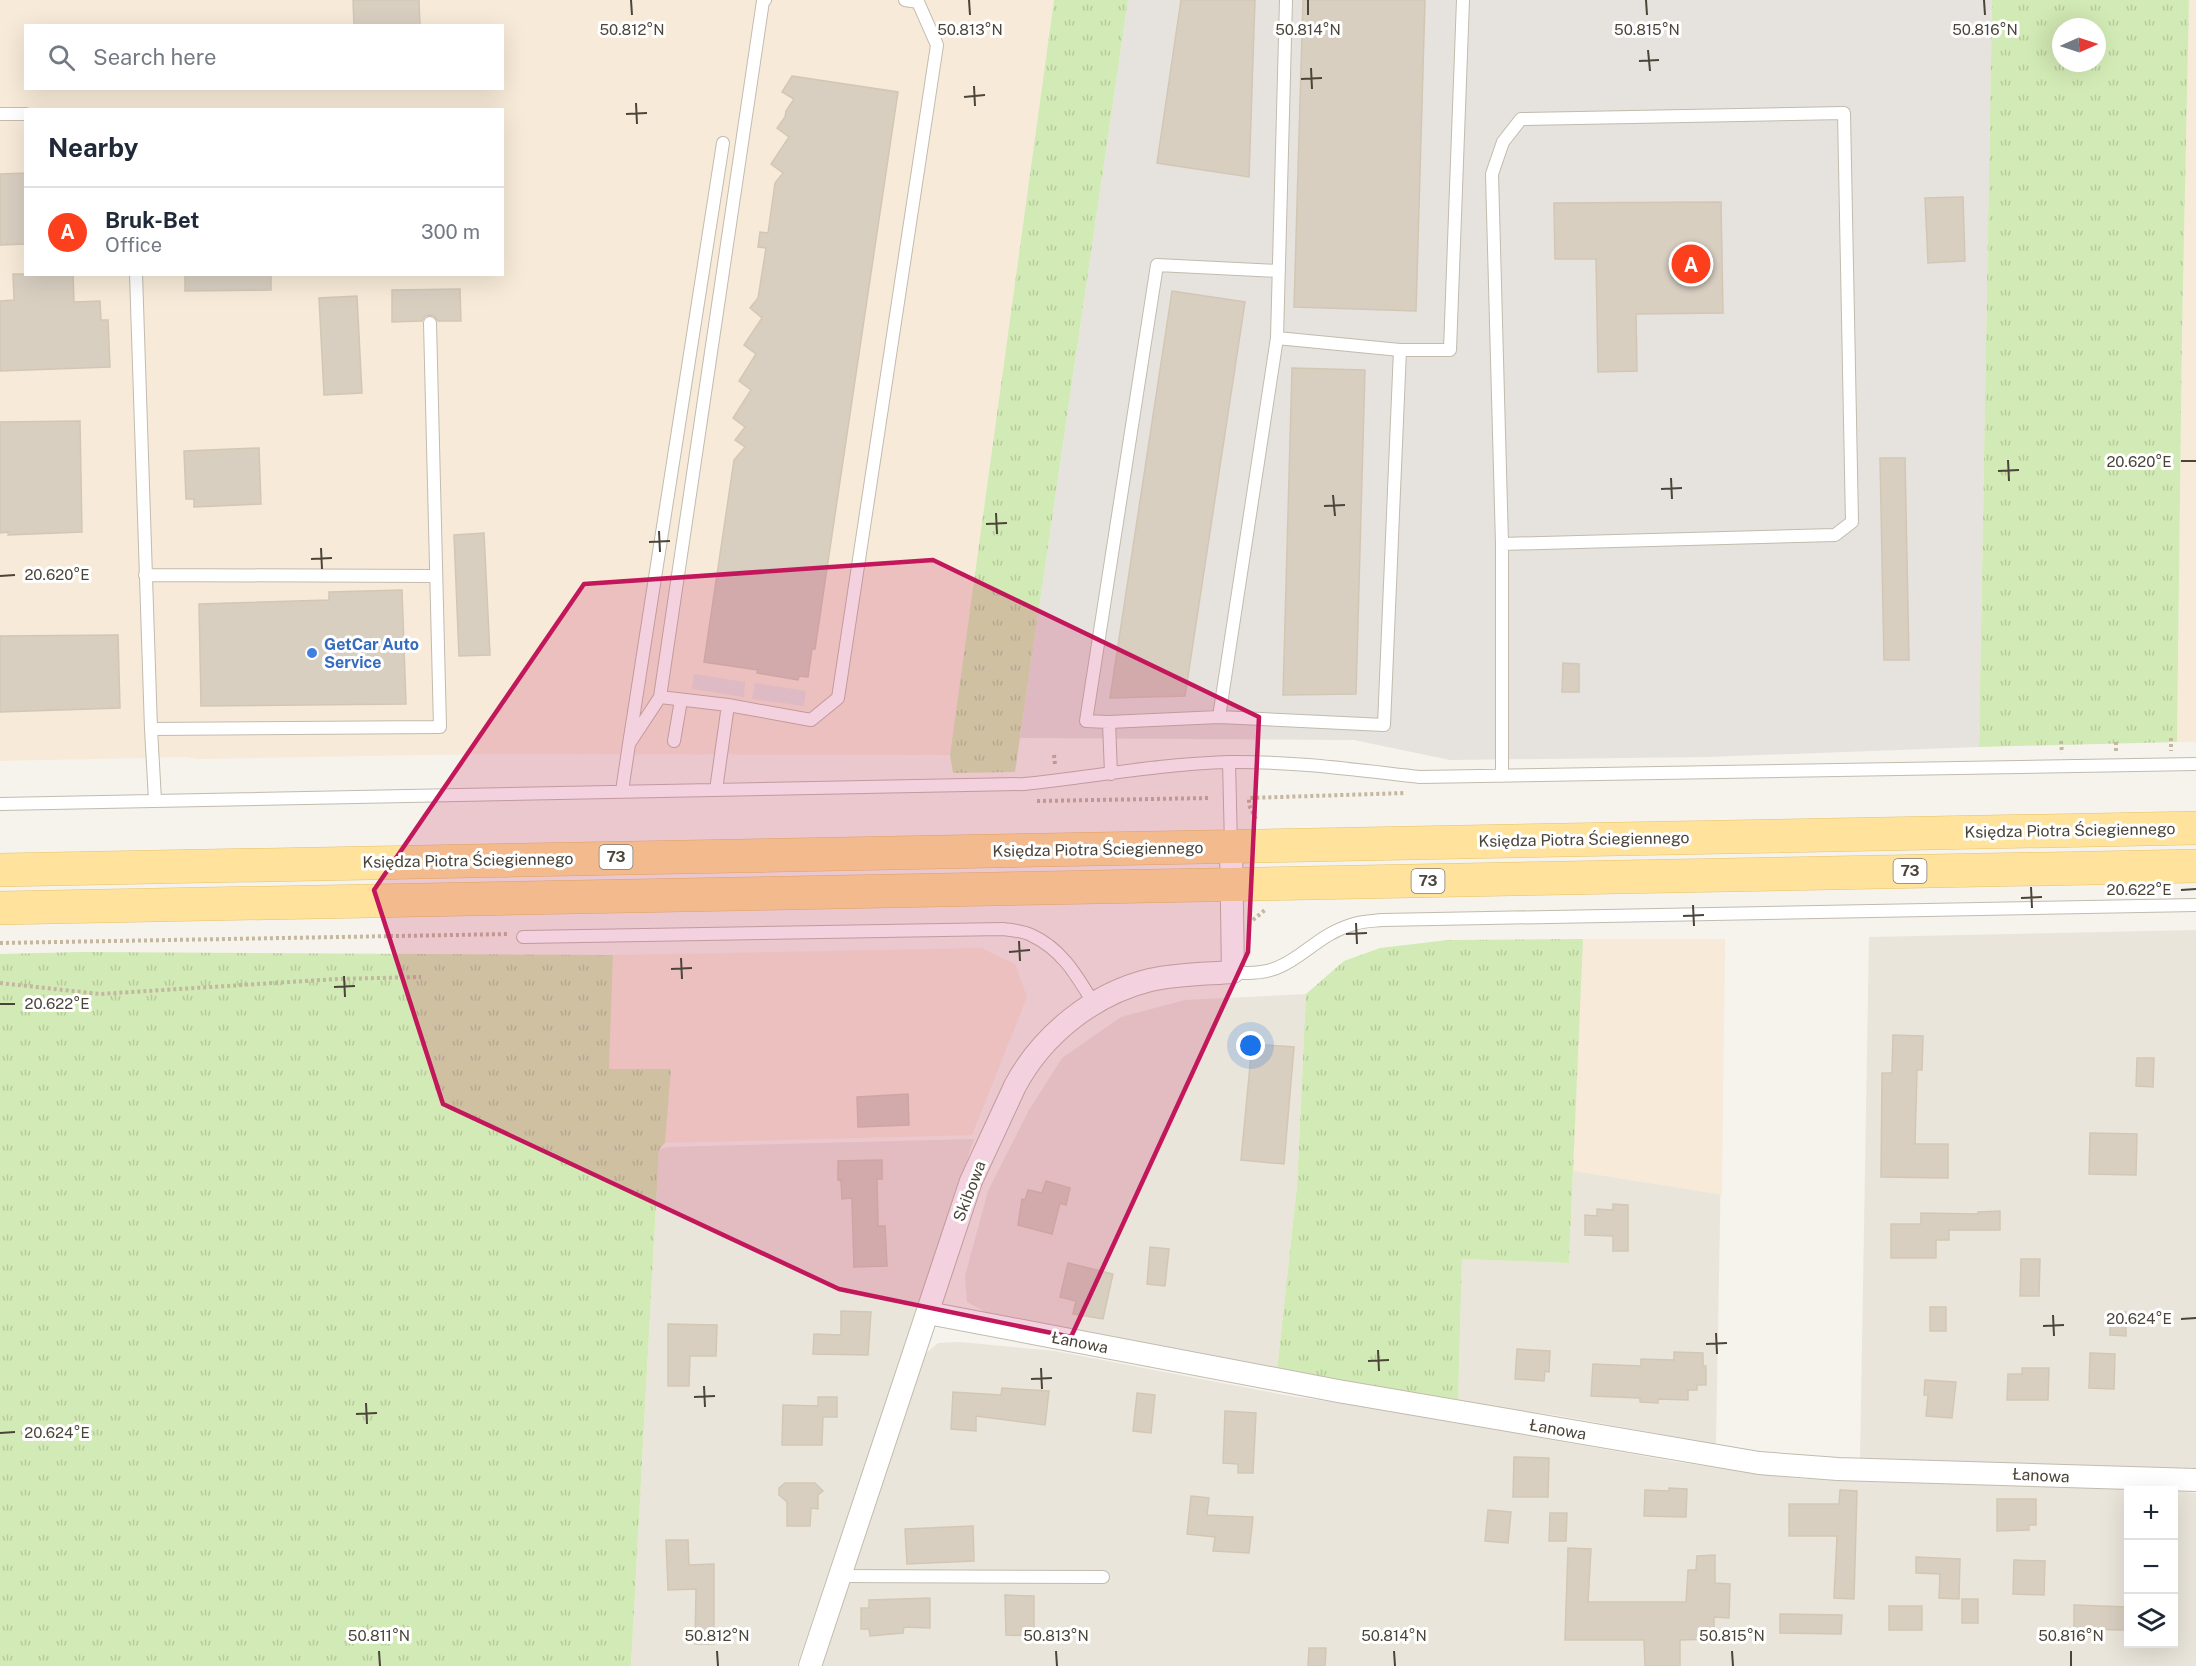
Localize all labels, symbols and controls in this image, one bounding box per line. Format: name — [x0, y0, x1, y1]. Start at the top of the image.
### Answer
north arrow — [2052, 18, 2106, 72]
text: 50.812°N — [599, 21, 665, 38]
text: 50.813°N — [937, 21, 1003, 38]
text: 50.814°N — [1275, 21, 1341, 38]
text: 50.815°N — [1614, 21, 1680, 38]
text: 50.816°N — [1952, 21, 2018, 38]
search box — [24, 24, 504, 90]
icon: search — [45, 41, 78, 74]
text: Search here — [93, 44, 217, 70]
text: Nearby — [48, 132, 138, 163]
text: Bruk-Bet — [105, 207, 199, 233]
text: A — [60, 220, 75, 244]
text: 300 m — [421, 220, 480, 244]
text: Office — [105, 233, 162, 257]
pin: A — [1672, 242, 1710, 286]
text: 20.620°E — [2106, 453, 2172, 470]
text: 20.620°E — [24, 566, 90, 583]
place label: GetCar Auto Service — [324, 635, 419, 672]
marker: GetCar Auto Service — [305, 646, 319, 660]
street label: Księdza Piotra Ściegiennego — [1964, 818, 2176, 842]
street label: Księdza Piotra Ściegiennego — [1478, 827, 1690, 851]
street label: Księdza Piotra Ściegiennego — [992, 837, 1204, 861]
road number: 73 — [600, 845, 632, 869]
street label: Księdza Piotra Ściegiennego — [362, 848, 574, 872]
road number: 73 — [1894, 859, 1926, 883]
road number: 73 — [1412, 869, 1444, 893]
text: 20.622°E — [2107, 881, 2171, 898]
text: 20.622°E — [25, 995, 89, 1012]
your location — [1236, 1031, 1265, 1060]
street label: Skibowa — [949, 1158, 990, 1224]
text: 20.624°E — [2106, 1310, 2172, 1327]
street label: Łanowa — [1050, 1328, 1110, 1357]
street label: Łanowa — [1528, 1415, 1588, 1444]
text: 20.624°E — [24, 1424, 90, 1441]
street label: Łanowa — [2012, 1465, 2070, 1486]
map controls — [2124, 1486, 2178, 1648]
button: + — [2124, 1486, 2178, 1540]
button: − — [2124, 1540, 2178, 1594]
button: layers — [2124, 1594, 2178, 1648]
text: 50.811°N — [348, 1627, 410, 1644]
text: 50.812°N — [684, 1627, 750, 1644]
text: 50.813°N — [1023, 1627, 1089, 1644]
text: 50.814°N — [1361, 1627, 1427, 1644]
text: 50.815°N — [1699, 1627, 1765, 1644]
text: 50.816°N — [2038, 1627, 2104, 1644]

